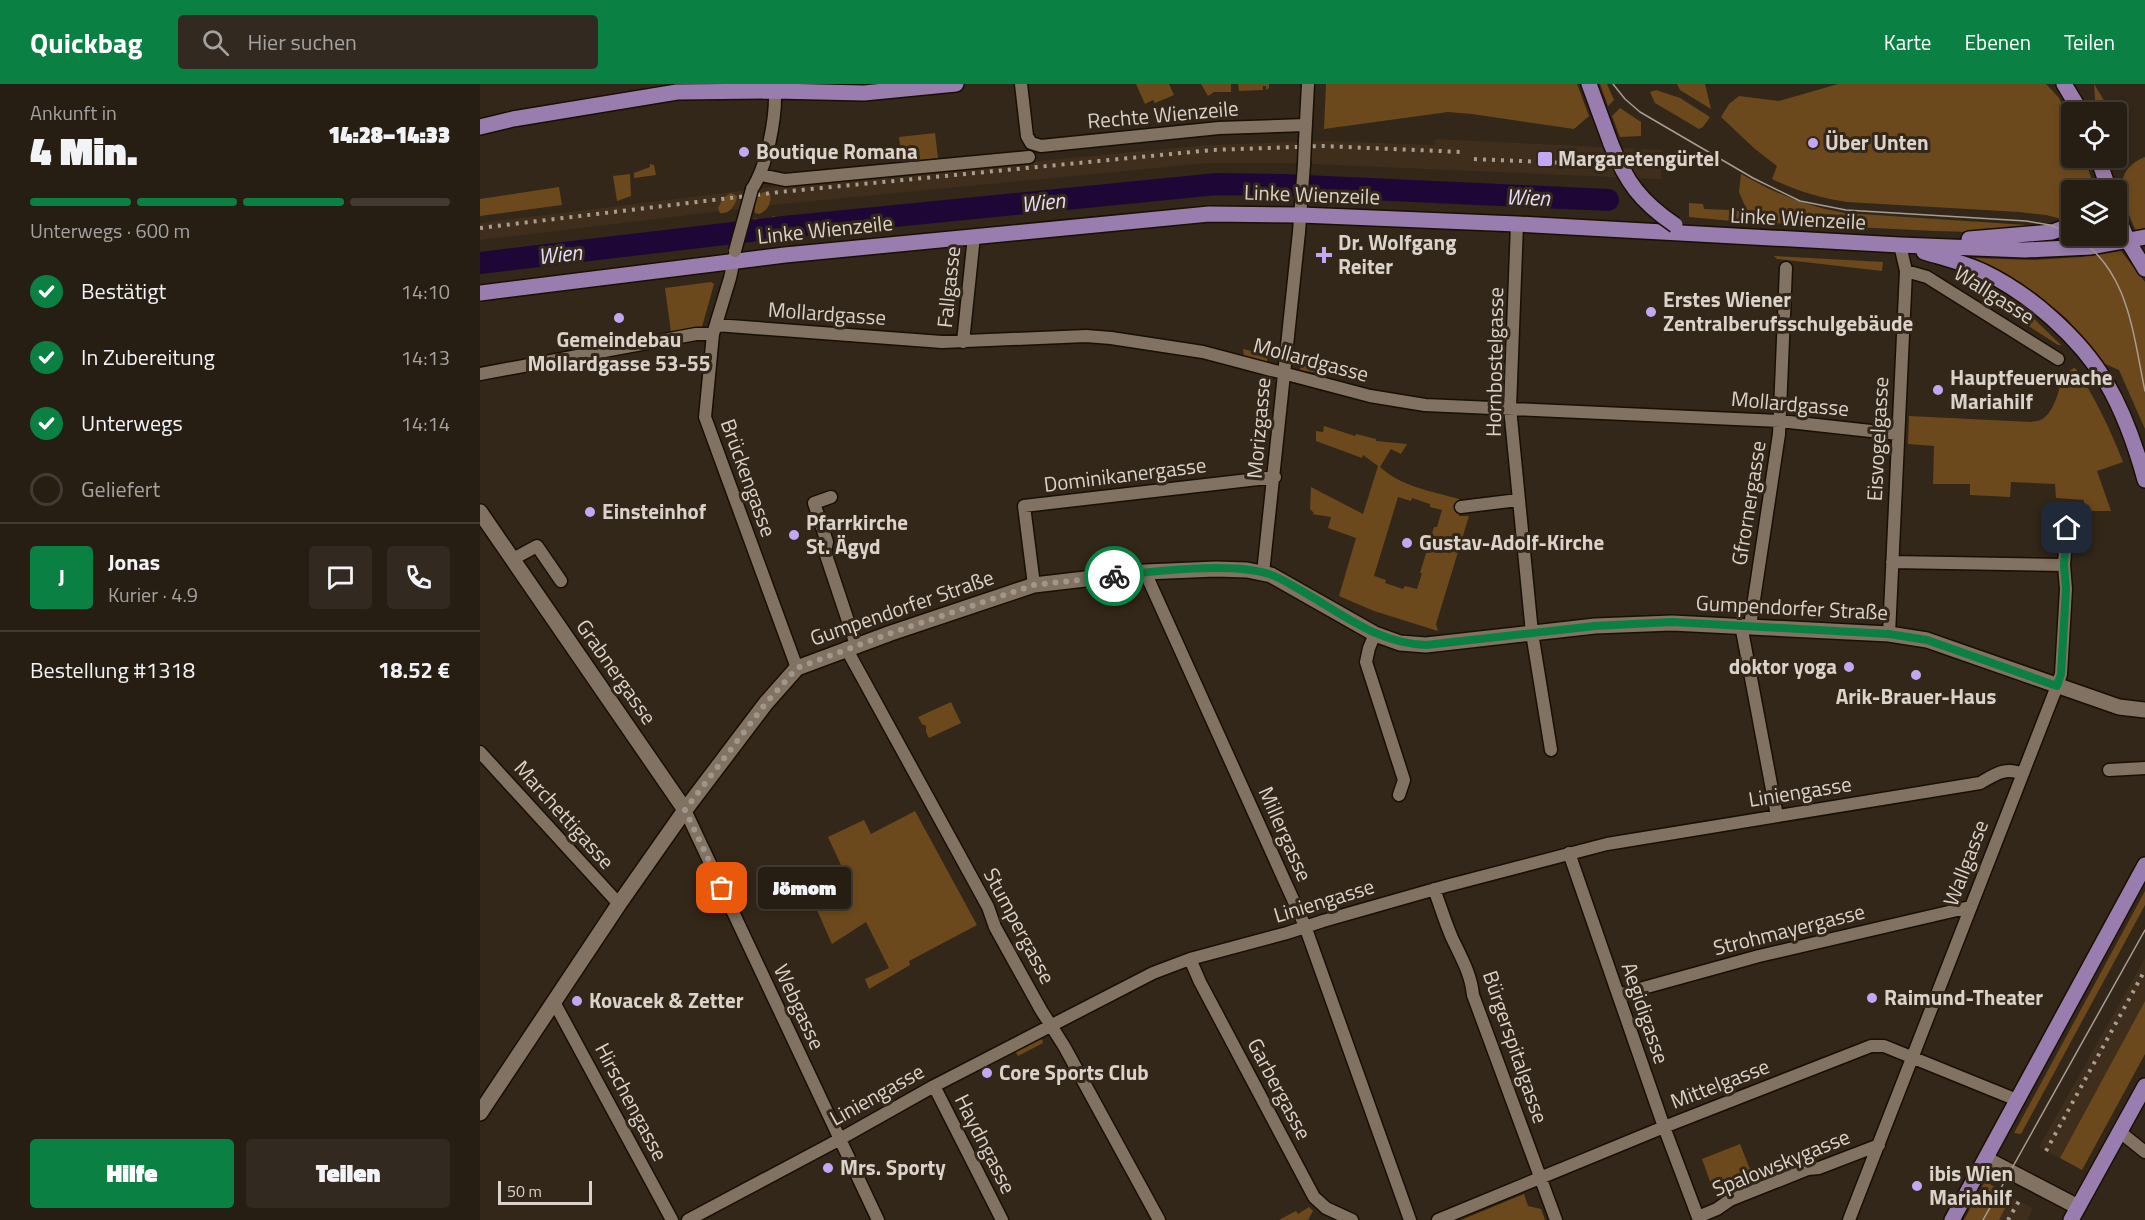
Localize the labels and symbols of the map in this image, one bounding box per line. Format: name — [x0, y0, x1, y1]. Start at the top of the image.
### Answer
street label: Rechte Wienzeile — [1086, 91, 1240, 137]
place label: Über Unten — [1825, 126, 1929, 158]
place label: Boutique Romana — [756, 135, 918, 167]
marker: Über Unten — [1806, 136, 1820, 150]
place label: Margaretengürtel — [1558, 142, 1720, 174]
marker: Boutique Romana — [737, 145, 751, 159]
marker: Margaretengürtel — [1536, 150, 1554, 168]
street label: Linke Wienzeile — [1243, 176, 1381, 212]
water label: Wien — [1505, 179, 1552, 215]
water label: Wien — [1019, 183, 1068, 221]
street label: Linke Wienzeile — [1729, 198, 1867, 238]
street label: Linke Wienzeile — [756, 206, 894, 252]
place label: Dr. Wolfgang Reiter — [1338, 226, 1456, 282]
water label: Wien — [536, 235, 585, 273]
street label: Fallgasse — [928, 244, 968, 329]
marker: Dr. Wolfgang Reiter — [1315, 246, 1333, 264]
street label: Wallgasse — [1948, 257, 2041, 332]
place label: Erstes Wiener Zentralberufsschulgebäude — [1663, 283, 1913, 339]
street label: Hornbostelgasse — [1477, 287, 1511, 437]
street label: Mollardgasse — [767, 293, 887, 333]
marker: Erstes Wiener Zentralberufsschulgebäude — [1644, 305, 1658, 319]
marker: Gemeindebau Mollardgasse 53-55 — [612, 311, 626, 325]
place label: Gemeindebau Mollardgasse 53-55 — [527, 323, 711, 379]
street label: Mollardgasse — [1250, 328, 1373, 390]
place label: Hauptfeuerwache Mariahilf — [1950, 361, 2113, 417]
street label: Morizgasse — [1238, 376, 1278, 480]
street label: Eisvogelgasse — [1858, 376, 1896, 502]
street label: Mollardgasse — [1730, 382, 1850, 424]
marker: Hauptfeuerwache Mariahilf — [1931, 383, 1945, 397]
street label: Brückengasse — [713, 414, 785, 541]
street label: Gfrornergasse — [1722, 438, 1774, 567]
street label: Dominikanergasse — [1042, 448, 1208, 500]
place label: Einsteinhof — [602, 495, 707, 527]
pin — [2041, 502, 2092, 553]
marker: Einsteinhof — [583, 505, 597, 519]
place label: Pfarrkirche St. Ägyd — [806, 506, 908, 562]
place label: Gustav-Adolf-Kirche — [1419, 526, 1604, 558]
marker: Pfarrkirche St. Ägyd — [787, 528, 801, 542]
marker: Gustav-Adolf-Kirche — [1400, 536, 1414, 550]
courier — [1084, 546, 1144, 606]
street label: Gumpendorfer Straße — [806, 561, 998, 653]
street label: Gumpendorfer Straße — [1695, 586, 1889, 628]
street label: Grabnergasse — [569, 612, 665, 731]
place label: doktor yoga — [1729, 650, 1837, 682]
marker: doktor yoga — [1842, 660, 1856, 674]
marker: Arik-Brauer-Haus — [1909, 668, 1923, 682]
place label: Arik-Brauer-Haus — [1836, 680, 1996, 712]
street label: Marchettigasse — [507, 753, 622, 876]
street label: Liniengasse — [1746, 767, 1854, 815]
street label: Millergasse — [1251, 781, 1321, 886]
street label: Wallgasse — [1934, 815, 1996, 910]
pin — [696, 862, 747, 913]
street label: Stumpergasse — [976, 862, 1064, 989]
callout: Jömom — [758, 867, 851, 909]
street label: Liniengasse — [1269, 870, 1378, 931]
street label: Strohmayergasse — [1710, 895, 1868, 963]
street label: Webgasse — [766, 958, 834, 1055]
street label: Aegidigasse — [1614, 958, 1678, 1068]
street label: Bürgerspitalgasse — [1475, 966, 1557, 1127]
place label: Raimund-Theater — [1884, 981, 2043, 1013]
place label: Kovacek & Zetter — [589, 984, 744, 1016]
marker: Raimund-Theater — [1865, 991, 1879, 1005]
marker: Kovacek & Zetter — [570, 994, 584, 1008]
street label: Garbergasse — [1240, 1032, 1320, 1145]
street label: Hirschengasse — [587, 1037, 676, 1166]
street label: Mittelgasse — [1665, 1050, 1774, 1117]
street label: Liniengasse — [823, 1055, 930, 1133]
place label: Core Sports Club — [999, 1056, 1149, 1088]
marker: Core Sports Club — [980, 1066, 994, 1080]
street label: Haydngasse — [947, 1088, 1025, 1199]
street label: Spalowskygasse — [1707, 1120, 1854, 1204]
place label: Mrs. Sporty — [840, 1151, 946, 1183]
place label: ibis Wien Mariahilf — [1929, 1157, 2013, 1213]
marker: Mrs. Sporty — [821, 1161, 835, 1175]
scale bar — [498, 1178, 592, 1206]
marker: ibis Wien Mariahilf — [1910, 1179, 1924, 1193]

